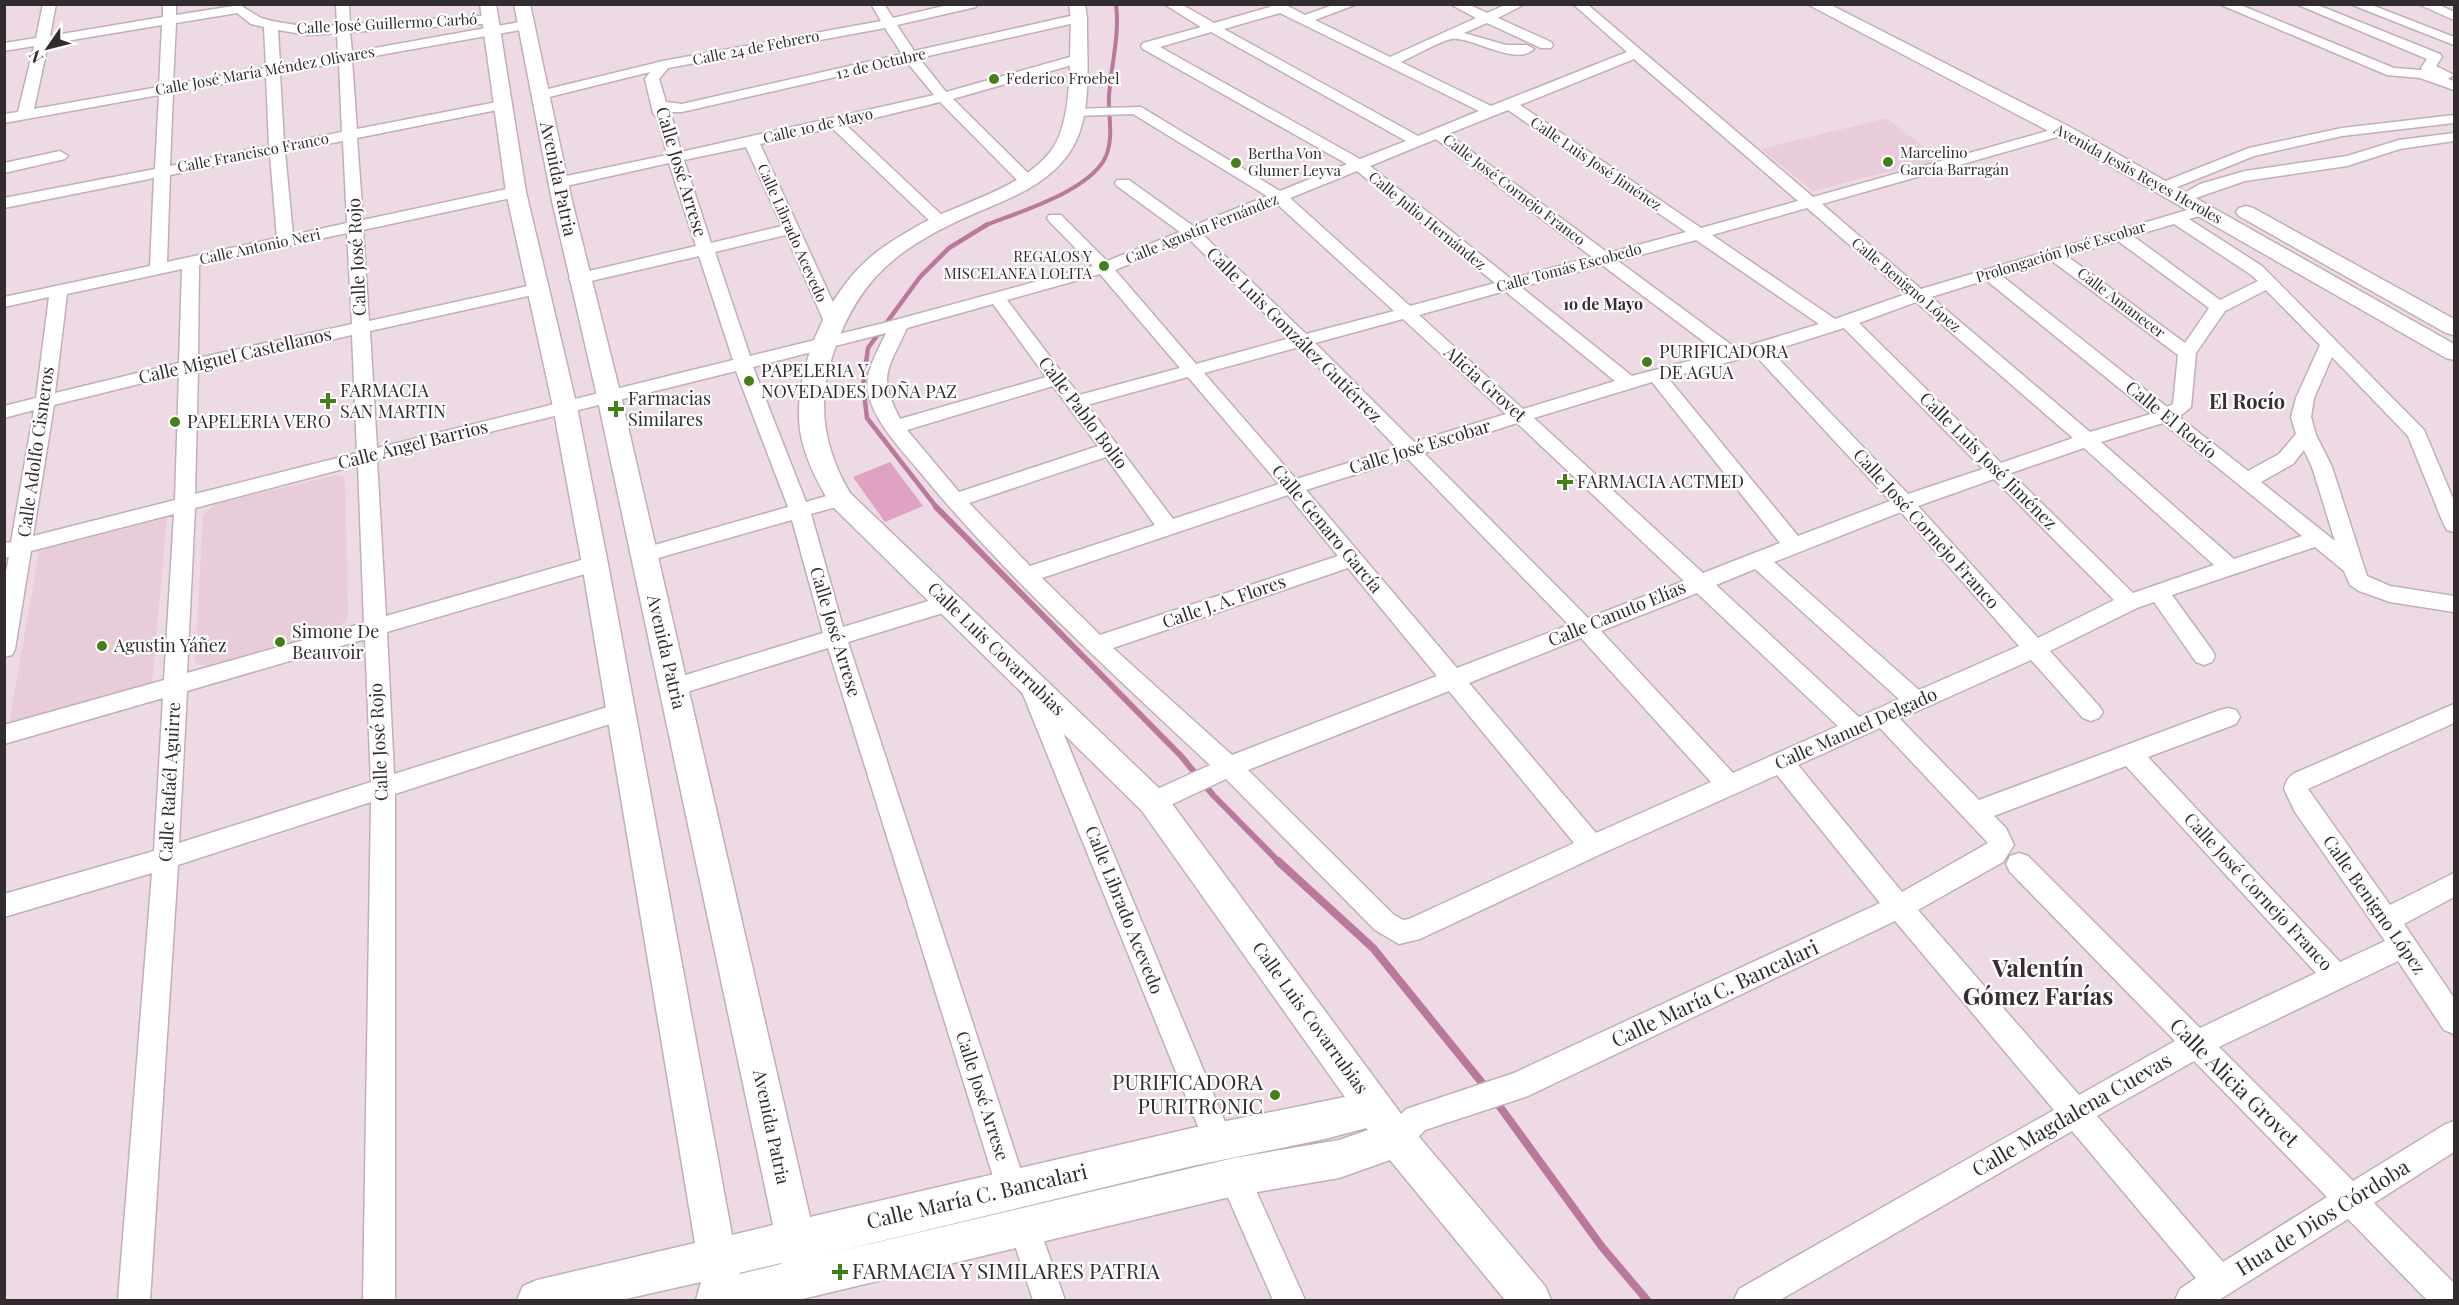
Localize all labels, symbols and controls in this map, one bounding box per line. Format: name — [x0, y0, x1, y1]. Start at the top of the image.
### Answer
street label: Calle José Guillermo Carbó — [296, 8, 478, 38]
north arrow — [18, 18, 78, 78]
street label: Calle 24 de Febrero — [691, 25, 821, 69]
street label: Calle José María Méndez Olivares — [154, 41, 376, 99]
street label: 12 de Octubre — [834, 43, 928, 83]
text: N — [23, 46, 47, 68]
place label: Federico Froebel — [1006, 68, 1119, 88]
marker: Federico Froebel — [987, 72, 1001, 86]
street label: Calle 10 de Mayo — [761, 103, 875, 147]
street label: Calle José Arrese — [651, 104, 713, 240]
street label: Calle Luis José Jiménez — [1527, 112, 1666, 215]
street label: Avenida Patria — [535, 118, 583, 238]
street label: Avenida Jesús Reyes Heroles — [2050, 118, 2226, 228]
street label: Calle Francisco Franco — [175, 128, 330, 177]
street label: Calle José Cornejo Franco — [1439, 129, 1590, 249]
place label: Marcelino García Barragán — [1900, 142, 2009, 179]
place label: Bertha Von Glumer Leyva — [1248, 143, 1342, 180]
marker: Marcelino García Barragán — [1881, 155, 1895, 169]
marker: Bertha Von Glumer Leyva — [1229, 156, 1243, 170]
street label: Calle Librado Acevedo — [753, 160, 832, 305]
street label: Calle Julio Hernández — [1365, 167, 1491, 274]
street label: Calle Agustín Fernández — [1122, 188, 1281, 268]
street label: Calle José Rojo — [341, 197, 371, 317]
street label: Prolongación José Escobar — [1973, 216, 2149, 286]
street label: Calle Antonio Neri — [197, 223, 323, 269]
street label: Calle Benigno López — [1848, 232, 1966, 336]
street label: Calle Tomás Escobedo — [1494, 238, 1644, 296]
street label: Calle Luis González Gutiérrez — [1202, 241, 1388, 427]
place label: REGALOS Y MISCELANEA LOLITA — [944, 246, 1093, 283]
marker: REGALOS Y MISCELANEA LOLITA — [1097, 259, 1111, 273]
street label: Calle Amanecer — [2073, 263, 2170, 342]
district label: 1o de Mayo — [1563, 293, 1643, 314]
street label: Calle Miguel Castellanos — [136, 321, 334, 389]
street label: Alicia Grovet — [1439, 339, 1532, 427]
place label: PURIFICADORA DE AGUA — [1659, 339, 1789, 384]
street label: Calle Pablo Bolio — [1034, 351, 1134, 474]
marker: PURIFICADORA DE AGUA — [1640, 355, 1654, 369]
place label: PAPELERIA Y NOVEDADES DOÑA PAZ — [761, 358, 957, 403]
street label: Calle Adolfo Cisneros — [11, 365, 59, 539]
marker: PAPELERIA Y NOVEDADES DOÑA PAZ — [742, 374, 756, 388]
street label: Calle El Rocío — [2121, 375, 2222, 464]
place label: FARMACIA SAN MARTIN — [340, 378, 446, 423]
place label: Farmacias Similares — [628, 386, 711, 431]
street label: Calle Luis José Jiménez — [1915, 386, 2063, 534]
district label: El Rocío — [2209, 387, 2285, 414]
marker: FARMACIA SAN MARTIN — [321, 394, 335, 408]
marker: Farmacias Similares — [609, 402, 623, 416]
place label: PAPELERIA VERO — [187, 409, 331, 433]
street label: Calle José Escobar — [1346, 413, 1493, 479]
street label: Calle Ángel Barrios — [335, 414, 490, 474]
marker: PAPELERIA VERO — [168, 415, 182, 429]
street label: Calle José Cornejo Franco — [1848, 443, 2005, 614]
street label: Calle Genaro García — [1267, 459, 1389, 598]
place label: FARMACIA ACTMED — [1577, 469, 1744, 493]
marker: FARMACIA ACTMED — [1558, 475, 1572, 489]
street label: Calle José Arrese — [805, 564, 867, 700]
street label: Calle J. A. Flores — [1159, 569, 1289, 633]
street label: Calle Canuto Elías — [1544, 574, 1689, 652]
street label: Calle Luis Covarrubias — [923, 576, 1071, 720]
street label: Avenida Patria — [642, 591, 692, 711]
place label: Simone De Beauvoir — [292, 619, 379, 664]
place label: Agustin Yáñez — [113, 633, 227, 657]
marker: Simone De Beauvoir — [273, 635, 287, 649]
marker: Agustin Yáñez — [95, 639, 109, 653]
street label: Calle Manuel Delgado — [1771, 681, 1941, 775]
street label: Calle José Rojo — [363, 682, 393, 802]
street label: Calle Rafaél Aguirre — [153, 701, 185, 863]
street label: Calle José Cornejo Franco — [2179, 807, 2339, 976]
street label: Calle Librado Acevedo — [1080, 822, 1170, 997]
street label: Calle Benigno López — [2318, 830, 2432, 979]
street label: Calle María C. Bancalari — [1606, 932, 1822, 1053]
street label: Calle Luis Covarrubias — [1247, 937, 1374, 1098]
district label: Valentín Gómez Farías — [1963, 951, 2113, 1011]
street label: Calle Alicia Grovet — [2165, 1011, 2307, 1153]
street label: Calle José Arrese — [951, 1028, 1015, 1163]
street label: Calle Magdalena Cuevas — [1966, 1045, 2176, 1182]
street label: Avenida Patria — [748, 1066, 796, 1186]
place label: PURIFICADORA PURITRONIC — [1112, 1067, 1264, 1119]
marker: PURIFICADORA PURITRONIC — [1268, 1088, 1282, 1102]
street label: Hua de Dios Córdoba — [2230, 1151, 2414, 1281]
street label: Calle María C. Bancalari — [863, 1156, 1090, 1234]
place label: FARMACIA Y SIMILARES PATRIA — [852, 1256, 1160, 1284]
marker: FARMACIA Y SIMILARES PATRIA — [833, 1265, 847, 1279]

